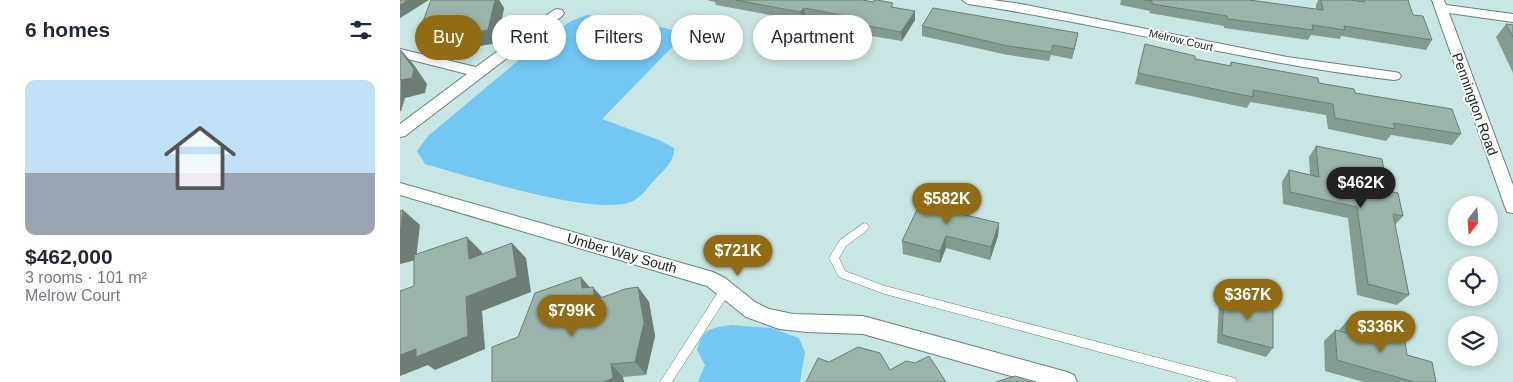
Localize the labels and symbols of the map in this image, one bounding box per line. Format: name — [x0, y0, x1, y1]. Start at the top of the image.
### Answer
street label: Melrow Court — [1148, 27, 1214, 53]
street label: Pennington Road — [1449, 50, 1501, 158]
pin: $462K — [1326, 166, 1396, 209]
pin: $582K — [912, 182, 982, 225]
north arrow — [1448, 196, 1498, 246]
street label: Umber Way South — [565, 230, 679, 276]
pin: $721K — [703, 234, 773, 277]
pin: $367K — [1213, 278, 1283, 321]
pin: $799K — [537, 294, 607, 337]
pin: $336K — [1346, 310, 1416, 353]

